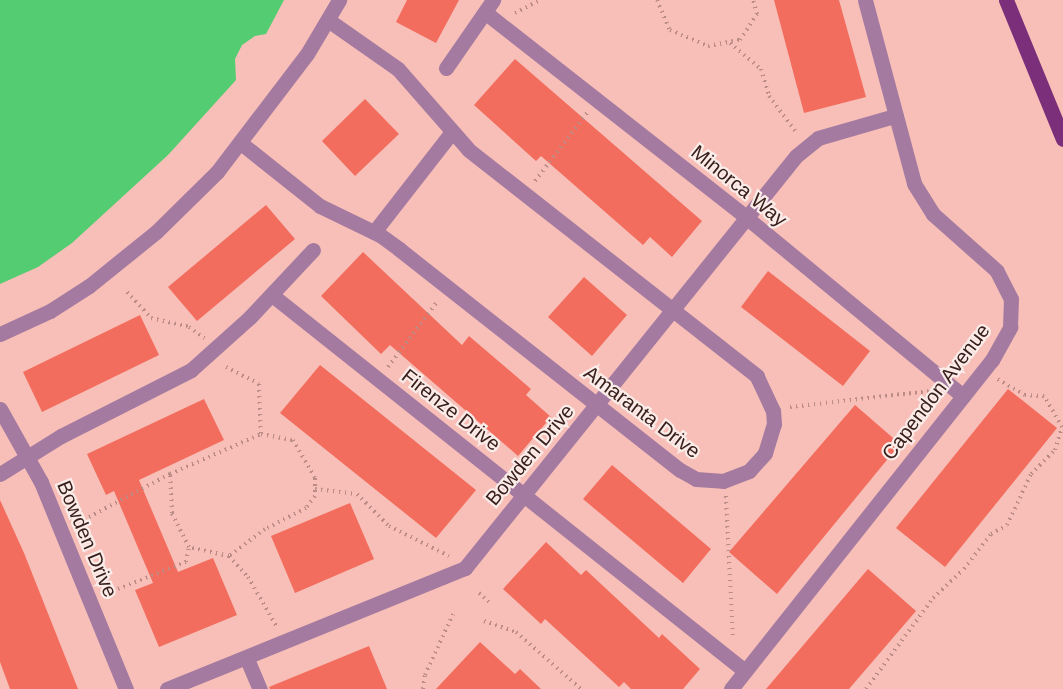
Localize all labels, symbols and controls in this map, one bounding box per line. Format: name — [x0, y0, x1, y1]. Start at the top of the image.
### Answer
street label: Minorca Way — [686, 140, 792, 232]
street label: Capendon Avenue — [877, 319, 995, 465]
street label: Amaranta Drive — [579, 361, 705, 463]
street label: Firenze Drive — [397, 364, 505, 456]
street label: Bowden Drive — [481, 400, 579, 510]
street label: Bowden Drive — [52, 477, 122, 601]

